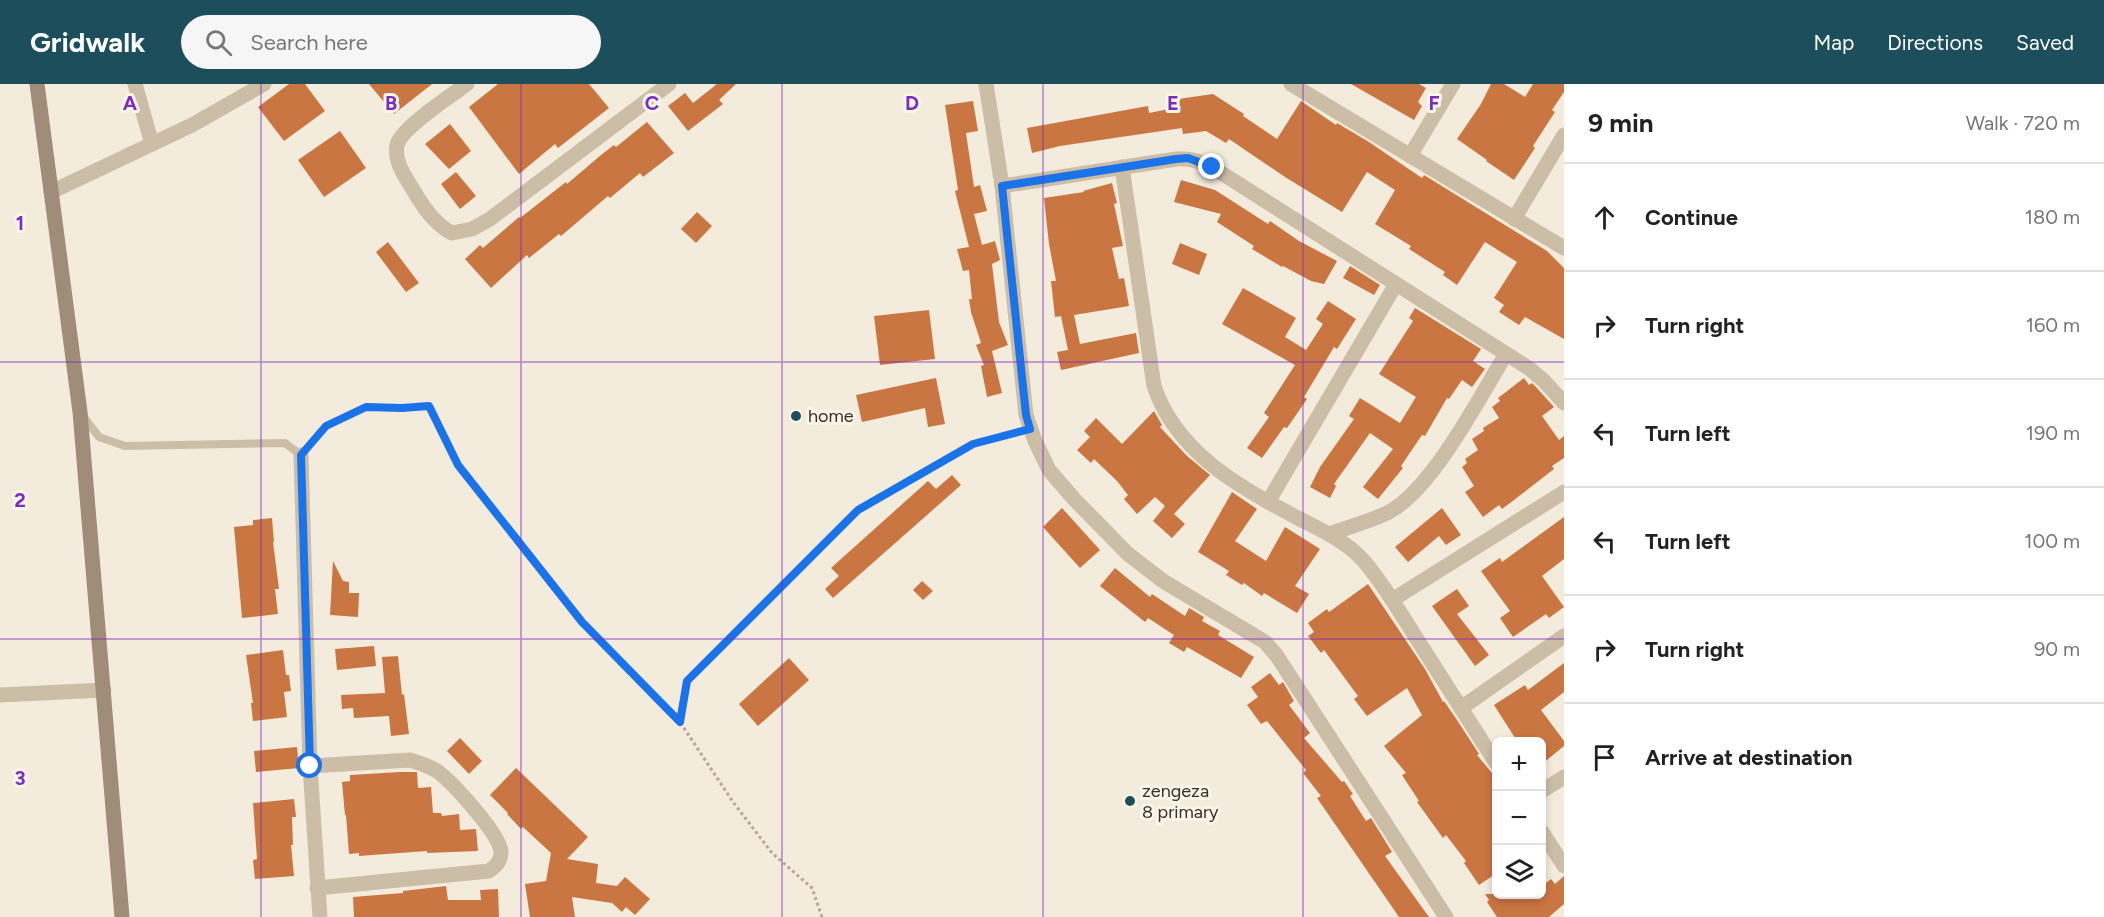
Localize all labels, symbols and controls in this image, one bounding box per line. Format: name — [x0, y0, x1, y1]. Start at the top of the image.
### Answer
search box — [181, 15, 601, 69]
text: Gridwalk — [30, 25, 145, 59]
icon: search — [202, 26, 235, 59]
text: Search here — [250, 29, 368, 56]
text: Map — [1813, 30, 1854, 55]
text: Directions — [1887, 30, 1983, 55]
text: Saved — [2016, 30, 2074, 55]
text: A — [123, 91, 138, 115]
text: B — [385, 91, 397, 115]
text: C — [645, 91, 659, 115]
text: D — [905, 91, 919, 115]
text: E — [1167, 91, 1179, 115]
text: F — [1428, 91, 1440, 115]
text: 9 min — [1588, 107, 1654, 139]
text: Walk · 720 m — [1966, 111, 2080, 135]
route end — [1198, 153, 1224, 179]
icon: ahead — [1588, 201, 1621, 234]
text: Continue — [1645, 204, 1738, 231]
text: 180 m — [2025, 205, 2080, 229]
text: 1 — [16, 211, 24, 235]
icon: right — [1588, 309, 1621, 342]
text: Turn right — [1645, 312, 1744, 339]
text: 160 m — [2026, 313, 2080, 337]
place label: home — [808, 405, 854, 427]
marker: home — [789, 409, 803, 423]
icon: left — [1588, 417, 1621, 450]
text: Turn left — [1645, 420, 1731, 447]
text: 190 m — [2026, 421, 2080, 445]
text: 2 — [14, 488, 26, 512]
icon: left — [1588, 525, 1621, 558]
text: Turn left — [1645, 528, 1731, 555]
text: 100 m — [2024, 529, 2080, 553]
icon: right — [1588, 633, 1621, 666]
text: Turn right — [1645, 636, 1744, 663]
text: 90 m — [2034, 637, 2080, 661]
map controls — [1492, 737, 1546, 899]
button: + — [1492, 737, 1546, 791]
icon: arrive — [1588, 741, 1621, 774]
text: Arrive at destination — [1645, 744, 1853, 771]
route start — [296, 752, 322, 778]
text: 3 — [14, 766, 26, 790]
place label: zengeza 8 primary — [1142, 780, 1219, 823]
button: − — [1492, 791, 1546, 845]
marker: zengeza 8 primary — [1123, 794, 1137, 808]
button: layers — [1492, 845, 1546, 899]

